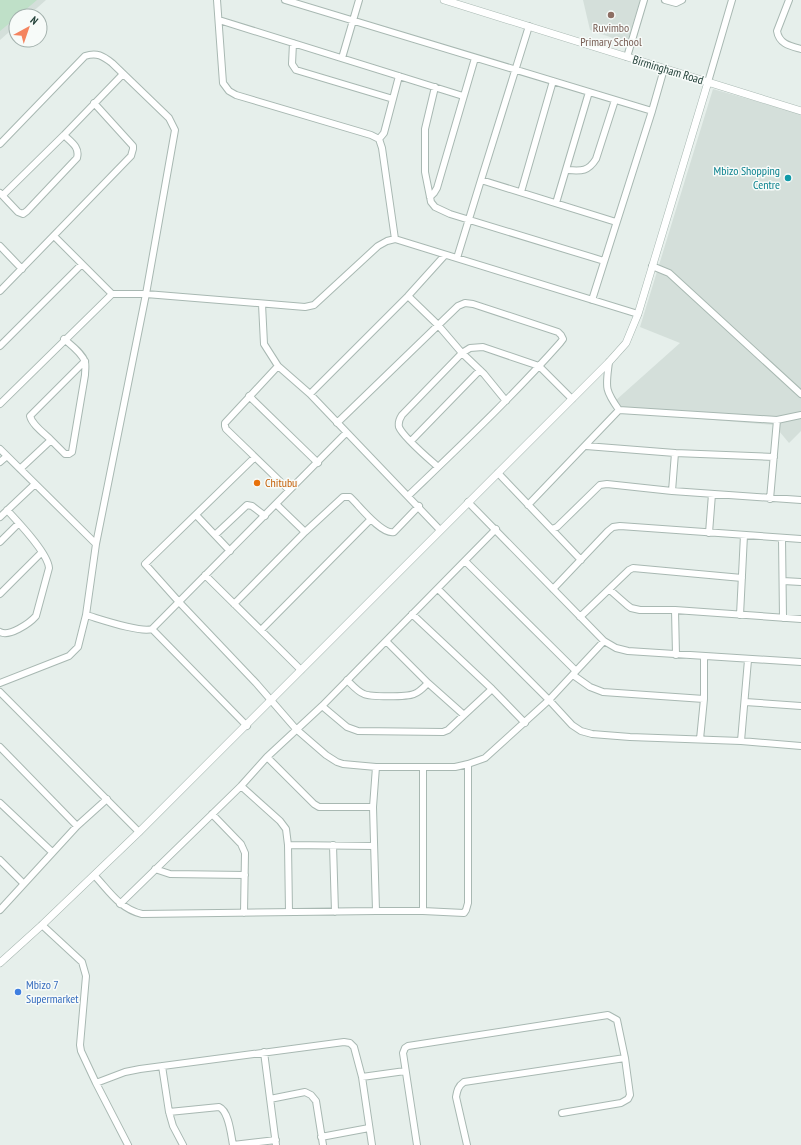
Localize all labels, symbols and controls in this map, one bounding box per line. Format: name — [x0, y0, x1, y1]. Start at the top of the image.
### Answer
north arrow — [8, 8, 48, 48]
marker: Ruvimbo Primary School — [606, 10, 616, 20]
text: N — [28, 13, 41, 28]
place label: Ruvimbo Primary School — [580, 20, 642, 49]
street label: Birmingham Road — [631, 52, 705, 87]
place label: Mbizo Shopping Centre — [714, 163, 780, 192]
marker: Mbizo Shopping Centre — [783, 173, 793, 183]
place label: Chitubu — [265, 475, 297, 490]
marker: Chitubu — [252, 478, 262, 488]
place label: Mbizo 7 Supermarket — [26, 977, 79, 1006]
marker: Mbizo 7 Supermarket — [13, 987, 23, 997]

